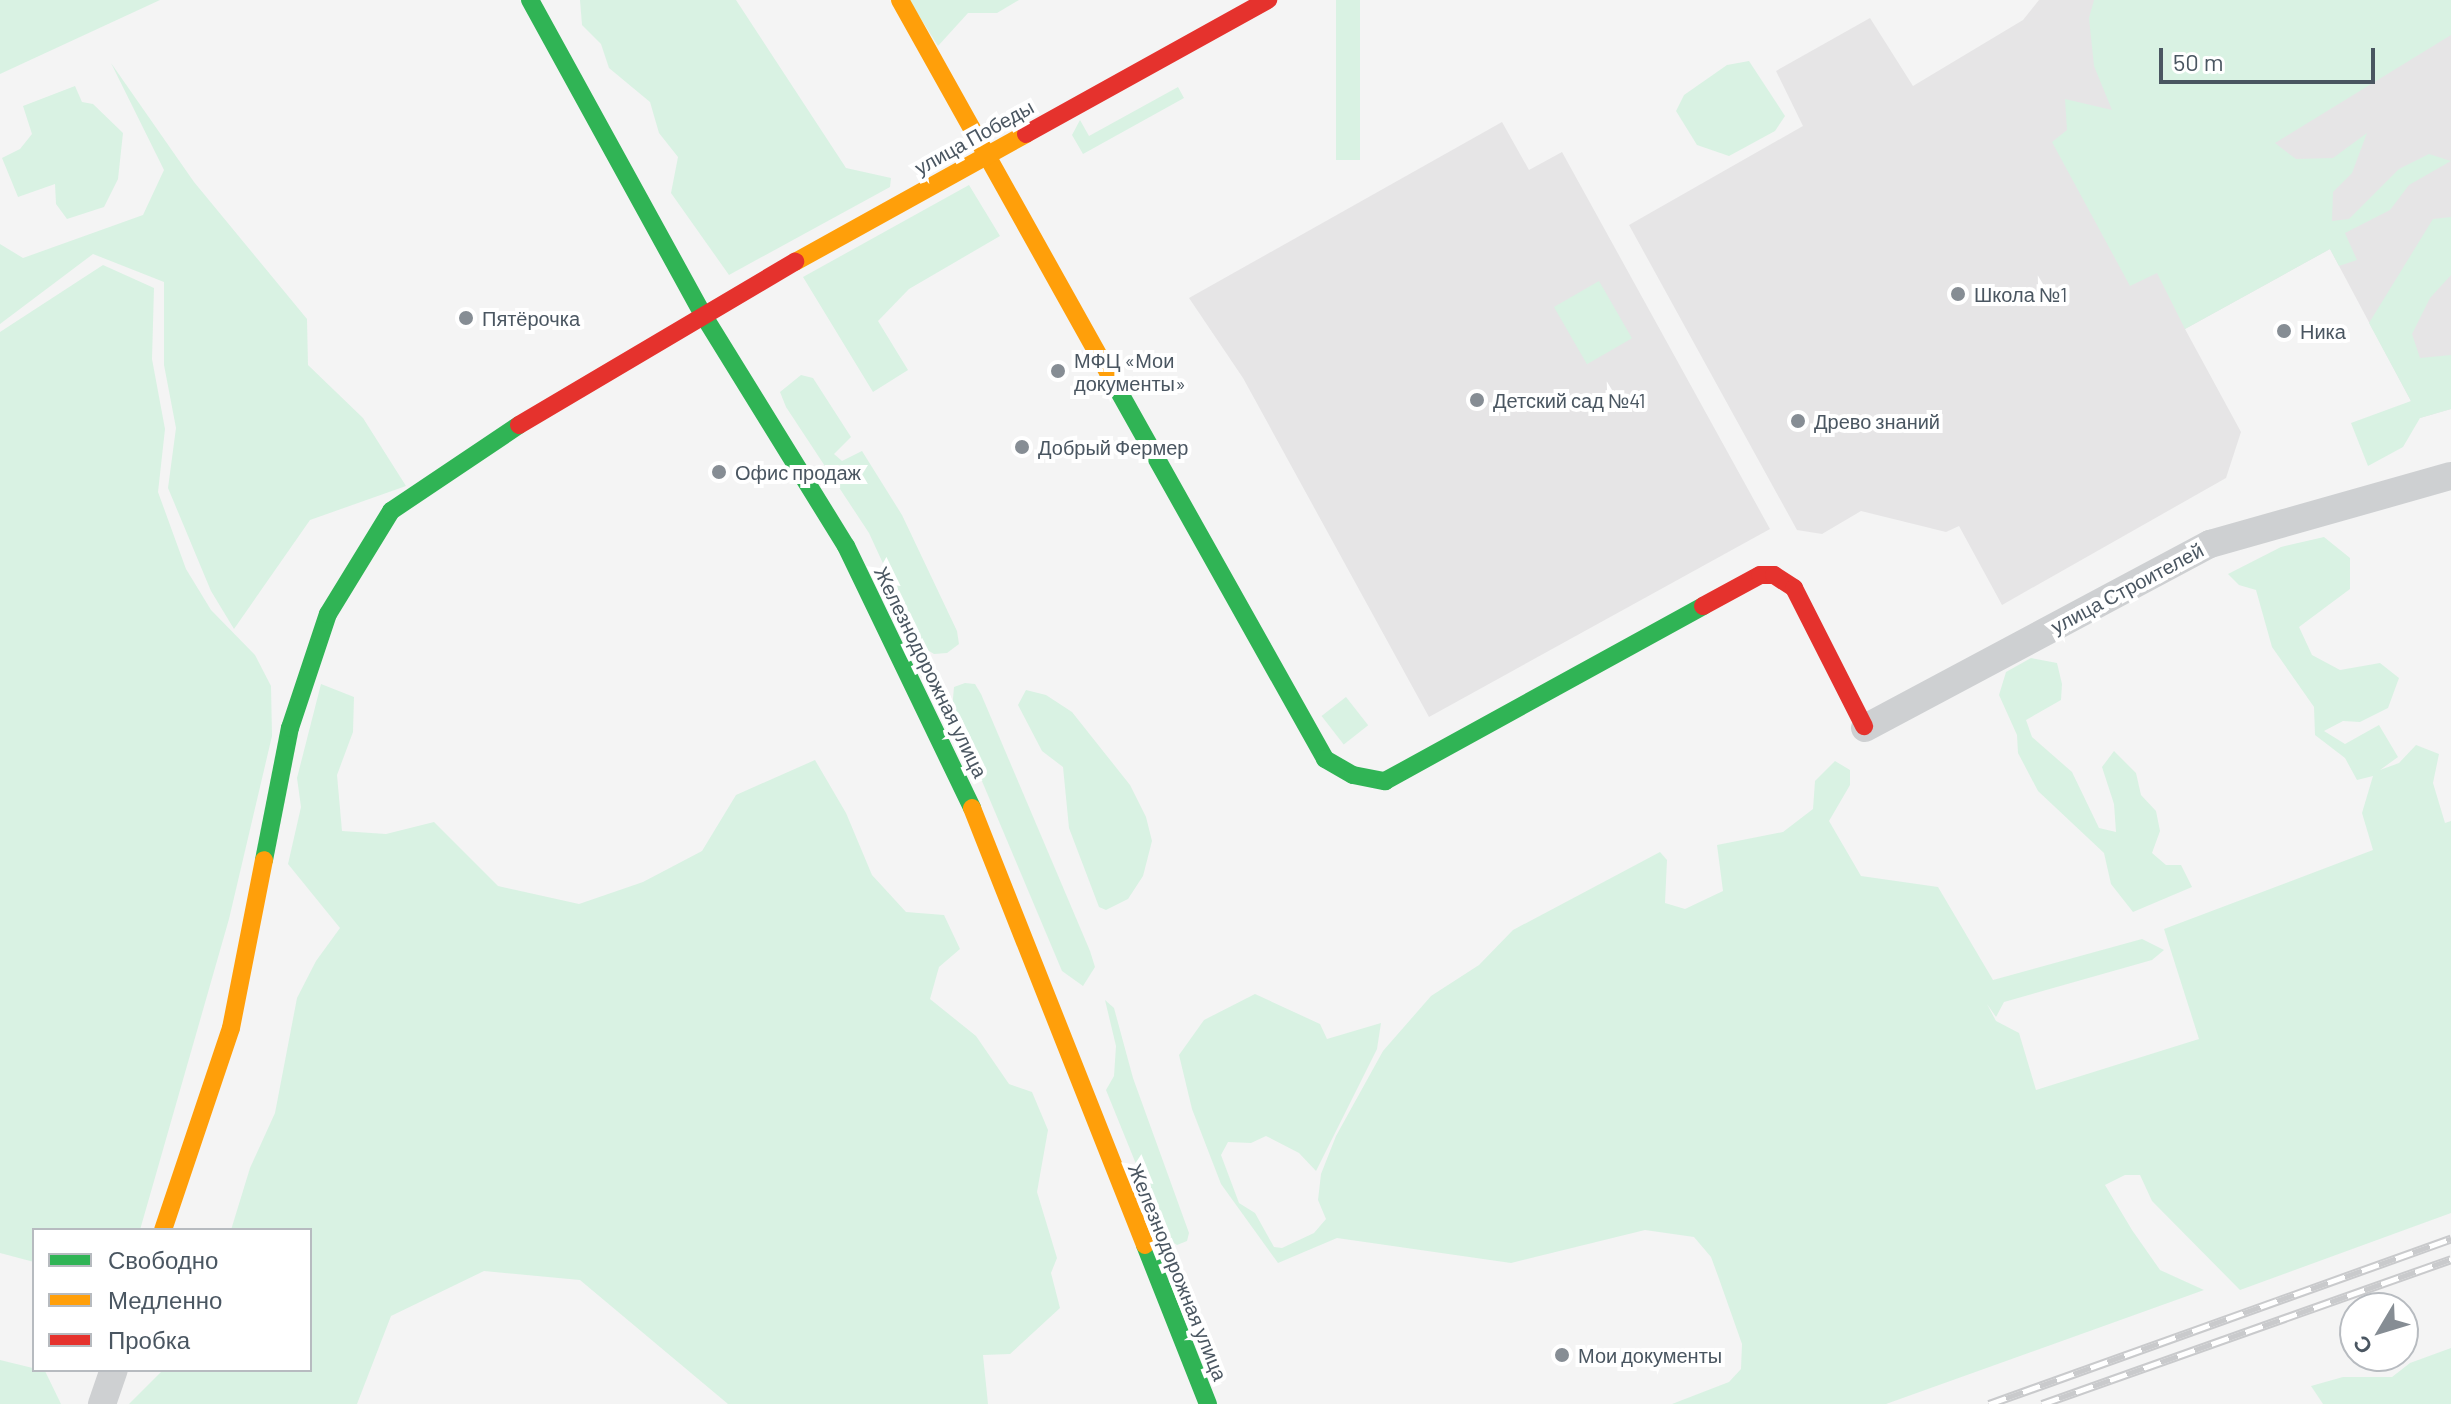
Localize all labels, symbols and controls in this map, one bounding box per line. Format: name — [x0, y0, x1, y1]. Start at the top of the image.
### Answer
scale bar — [2163, 32, 2379, 82]
text: 50 m — [2173, 47, 2224, 76]
street label: улица Победы — [910, 94, 1038, 180]
place label: Школа №1 — [1974, 282, 2067, 306]
marker: Школа №1 — [1949, 285, 1967, 303]
place label: Пятёрочка — [482, 306, 580, 330]
marker: Пятёрочка — [457, 309, 475, 327]
place label: Ника — [2300, 319, 2346, 343]
marker: Ника — [2275, 322, 2293, 340]
place label: МФЦ «Мои документы» — [1074, 348, 1186, 395]
marker: МФЦ «Мои документы» — [1049, 362, 1067, 380]
place label: Детский сад №41 — [1493, 388, 1645, 412]
marker: Детский сад №41 — [1468, 391, 1486, 409]
place label: Древо знаний — [1814, 409, 1940, 433]
marker: Древо знаний — [1789, 412, 1807, 430]
place label: Добрый Фермер — [1038, 435, 1188, 459]
marker: Добрый Фермер — [1013, 438, 1031, 456]
place label: Офис продаж — [735, 460, 861, 484]
marker: Офис продаж — [710, 463, 728, 481]
street label: улица Строителей — [2047, 538, 2207, 638]
street label: Железнодорожная улица — [869, 562, 993, 782]
street label: Железнодорожная улица — [1123, 1160, 1233, 1384]
legend — [32, 1228, 312, 1372]
text: Свободно — [108, 1245, 218, 1274]
text: Медленно — [108, 1285, 222, 1314]
north arrow — [2339, 1292, 2419, 1372]
text: Пробка — [108, 1325, 190, 1354]
text: С — [2347, 1331, 2377, 1360]
place label: Мои документы — [1578, 1343, 1722, 1367]
marker: Мои документы — [1553, 1346, 1571, 1364]

